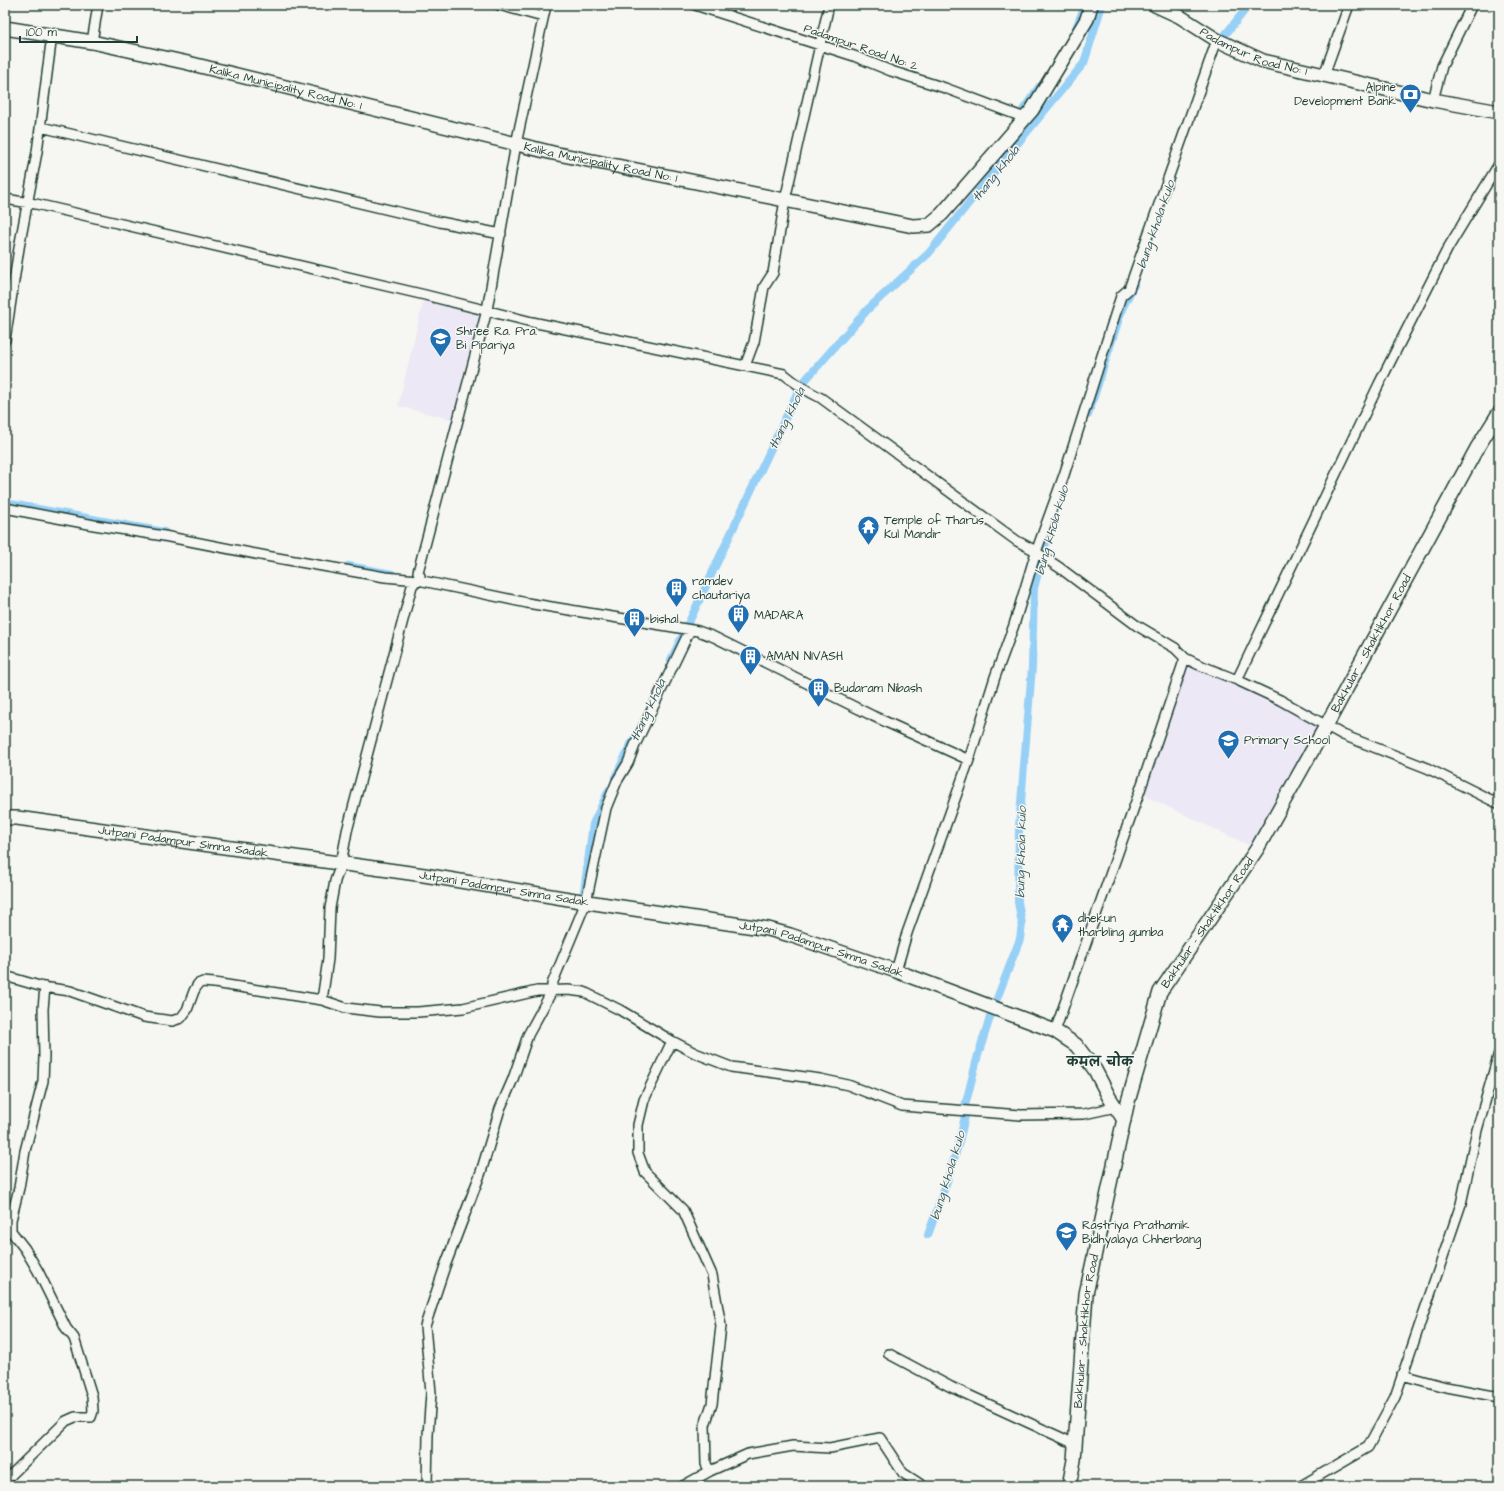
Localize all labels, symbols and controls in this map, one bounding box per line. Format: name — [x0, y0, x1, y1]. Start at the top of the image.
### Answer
scale bar — [20, 18, 137, 44]
street label: Padampur Road No: 2 — [801, 20, 920, 75]
street label: Padampur Road No: 1 — [1196, 23, 1309, 80]
text: 100 m — [26, 24, 57, 41]
street label: Kalika Municipality Road No: 1 — [208, 61, 364, 115]
place label: Alpine Development Bank — [1294, 79, 1397, 110]
bank icon: Alpine Development Bank — [1398, 81, 1424, 114]
street label: Kalika Municipality Road No: 1 — [522, 138, 679, 187]
water label: thang khola — [968, 141, 1026, 206]
water label: bung khola kulo — [1132, 176, 1181, 271]
place label: Shree Ra. Pra. Bi Pipariya — [456, 323, 538, 355]
school or university icon: Shree Ra. Pra. Bi Pipariya — [428, 325, 454, 358]
water label: thang khola — [764, 383, 811, 453]
water label: bung khola kulo — [1031, 482, 1075, 577]
place label: Temple of Tharus Kul Mandir — [884, 512, 984, 543]
temple icon: Temple of Tharus Kul Mandir — [855, 514, 881, 547]
street label: Bakhular - Shaktikhor Road — [1327, 571, 1416, 716]
place label: ramdev chautariya — [692, 573, 750, 605]
building icon: ramdev chautariya — [663, 575, 689, 608]
building icon: MADARA — [726, 602, 752, 635]
building icon: bishal — [622, 606, 648, 639]
place label: MADARA — [754, 607, 804, 624]
place label: bishal — [650, 611, 679, 628]
building icon: AMAN NIVASH — [737, 643, 763, 676]
place label: AMAN NIVASH — [766, 648, 843, 665]
water label: thang khola — [626, 675, 672, 745]
building icon: Budaram Nibash — [805, 675, 831, 708]
place label: Budaram Nibash — [834, 680, 922, 697]
school or university icon: Primary School — [1216, 727, 1242, 760]
place label: Primary School — [1244, 732, 1330, 750]
water label: bung khola kulo — [1011, 804, 1032, 898]
street label: Jutpani Padampur Simna Sadak — [97, 821, 270, 862]
street label: Bakhular - Shaktikhor Road — [1157, 854, 1258, 992]
street label: Jutpani Padampur Simna Sadak — [418, 866, 590, 911]
place label: dhekun tharbling gumba — [1078, 910, 1163, 942]
temple icon: dhekun tharbling gumba — [1049, 912, 1075, 945]
street label: Jutpani Padampur Simna Sadak — [738, 917, 907, 982]
district label: कमल चोक — [1066, 1051, 1134, 1071]
water label: bung khola kulo — [926, 1127, 971, 1222]
place label: Rastriya Prathamik Bidhyalaya Chherbang — [1082, 1217, 1201, 1249]
school or university icon: Rastriya Prathamik Bidhyalaya Chherbang — [1053, 1219, 1079, 1252]
street label: Bakhular - Shaktikhor Road — [1070, 1253, 1103, 1409]

